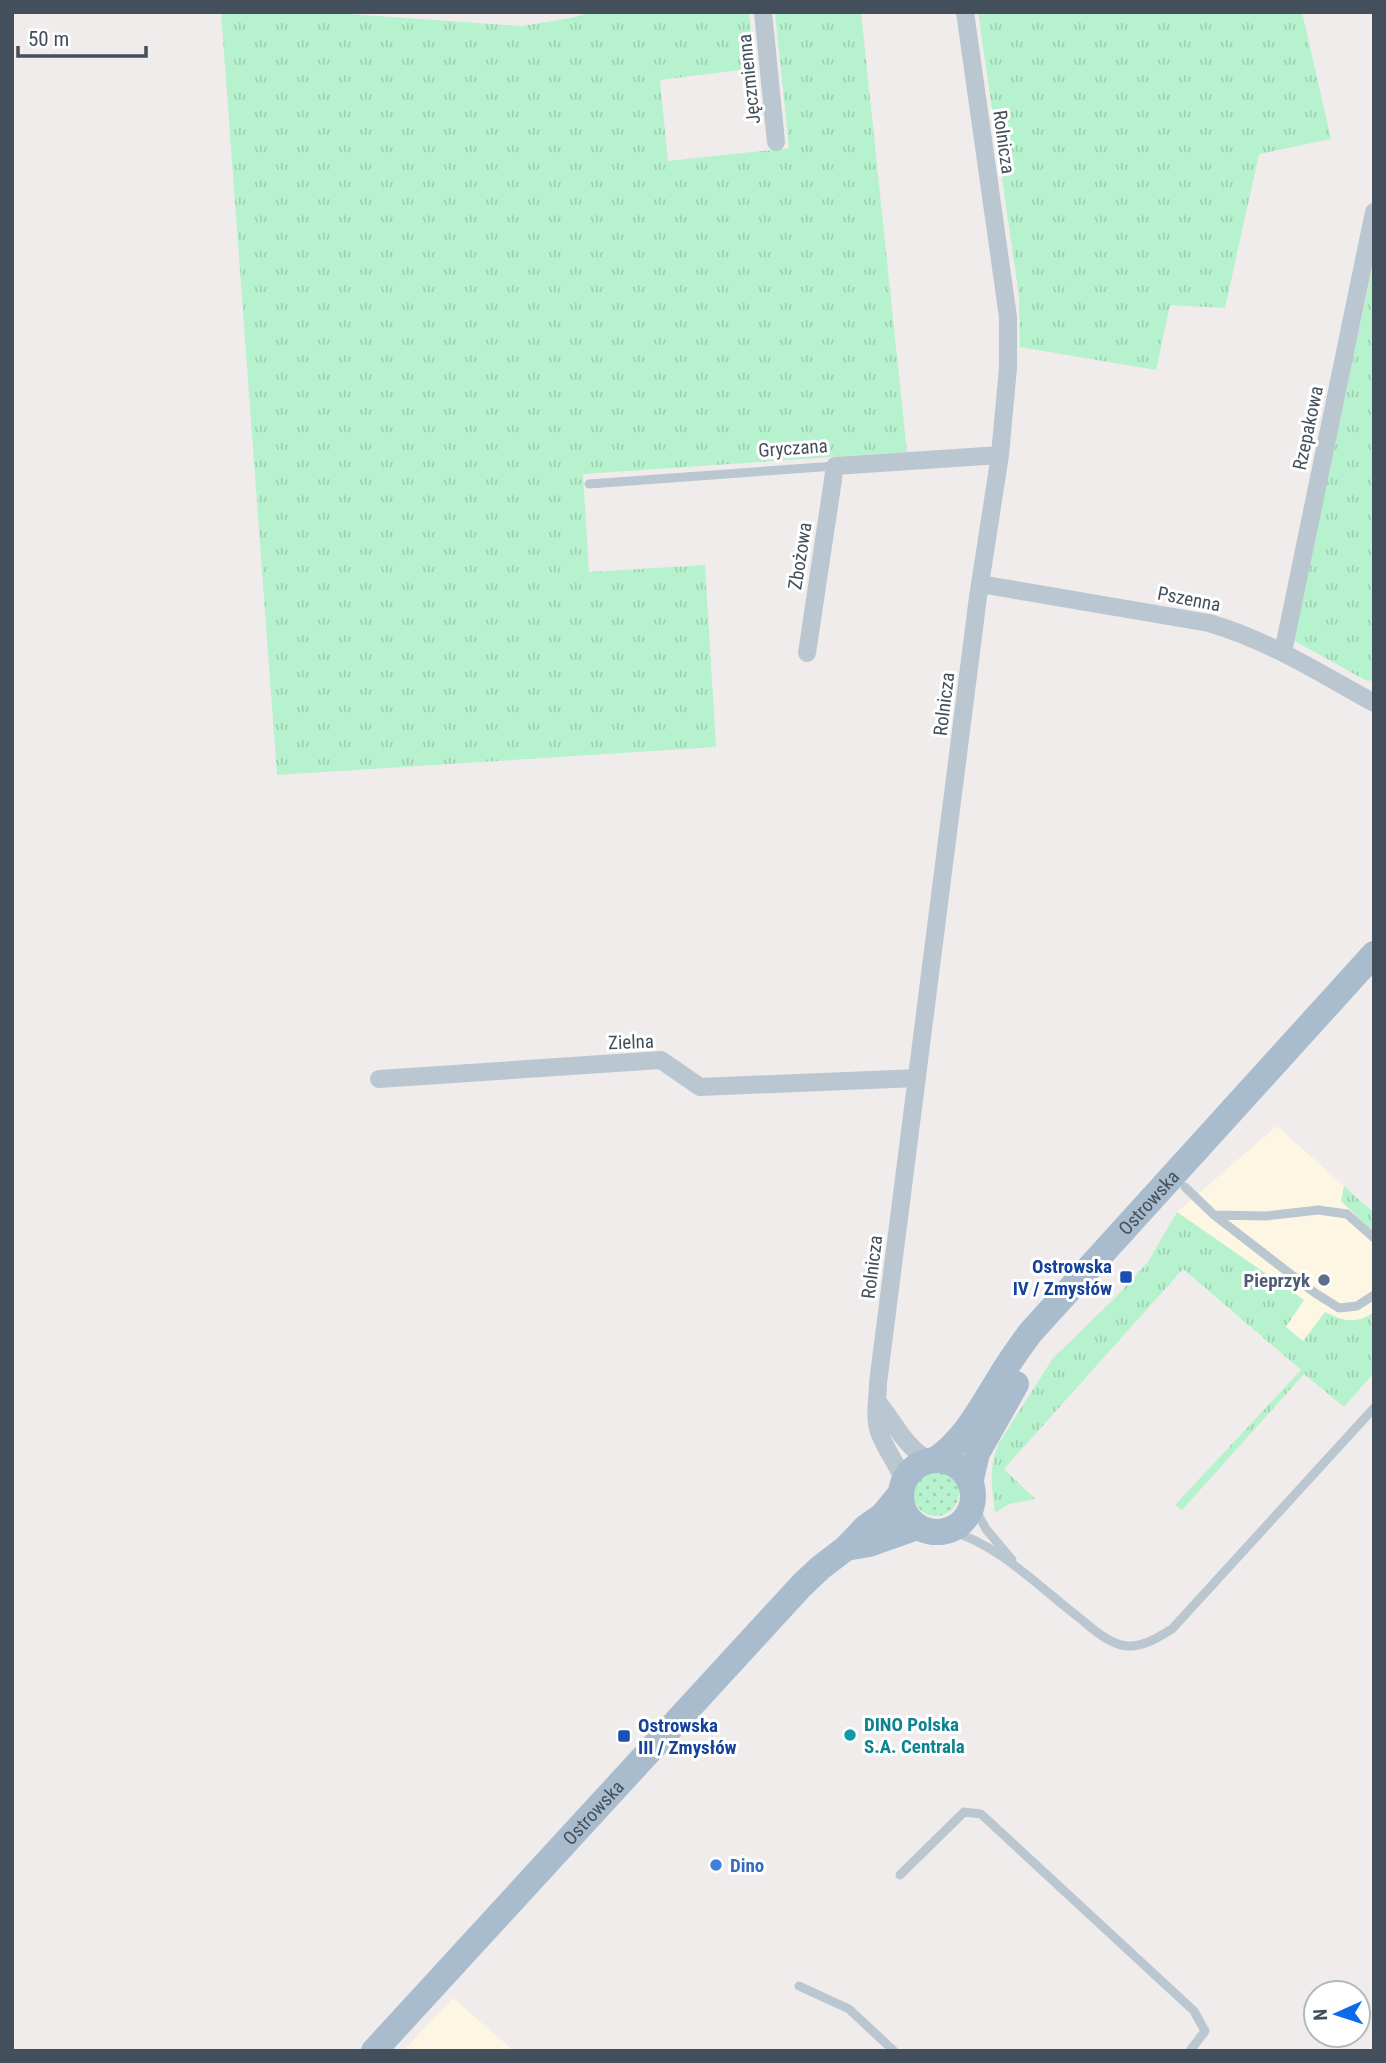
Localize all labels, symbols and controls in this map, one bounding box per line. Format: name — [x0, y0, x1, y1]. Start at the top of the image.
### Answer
scale bar — [18, 14, 145, 58]
text: 50 m — [28, 27, 69, 51]
street label: Jęczmienna — [733, 33, 765, 125]
street label: Rolnicza — [988, 109, 1020, 175]
street label: Rzepakowa — [1288, 384, 1328, 472]
street label: Gryczana — [758, 434, 828, 462]
street label: Zbożowa — [783, 521, 817, 591]
street label: Pszenna — [1155, 582, 1223, 616]
street label: Rolnicza — [929, 671, 959, 737]
street label: Zielna — [608, 1030, 654, 1054]
street label: Ostrowska — [1113, 1165, 1184, 1240]
street label: Rolnicza — [857, 1234, 887, 1300]
place label: Ostrowska IV / Zmysłów — [1013, 1255, 1112, 1300]
marker: Ostrowska IV / Zmysłów — [1118, 1269, 1134, 1285]
place label: Pieprzyk — [1243, 1269, 1311, 1292]
marker: Pieprzyk — [1316, 1272, 1332, 1288]
place label: DINO Polska S.A. Centrala — [864, 1713, 965, 1758]
place label: Ostrowska III / Zmysłów — [638, 1714, 737, 1759]
marker: DINO Polska S.A. Centrala — [842, 1727, 858, 1743]
marker: Ostrowska III / Zmysłów — [616, 1728, 632, 1744]
street label: Ostrowska — [558, 1775, 629, 1849]
place label: Dino — [730, 1854, 764, 1877]
marker: Dino — [708, 1857, 724, 1873]
north arrow — [1302, 1979, 1372, 2049]
text: N — [1309, 2008, 1332, 2021]

